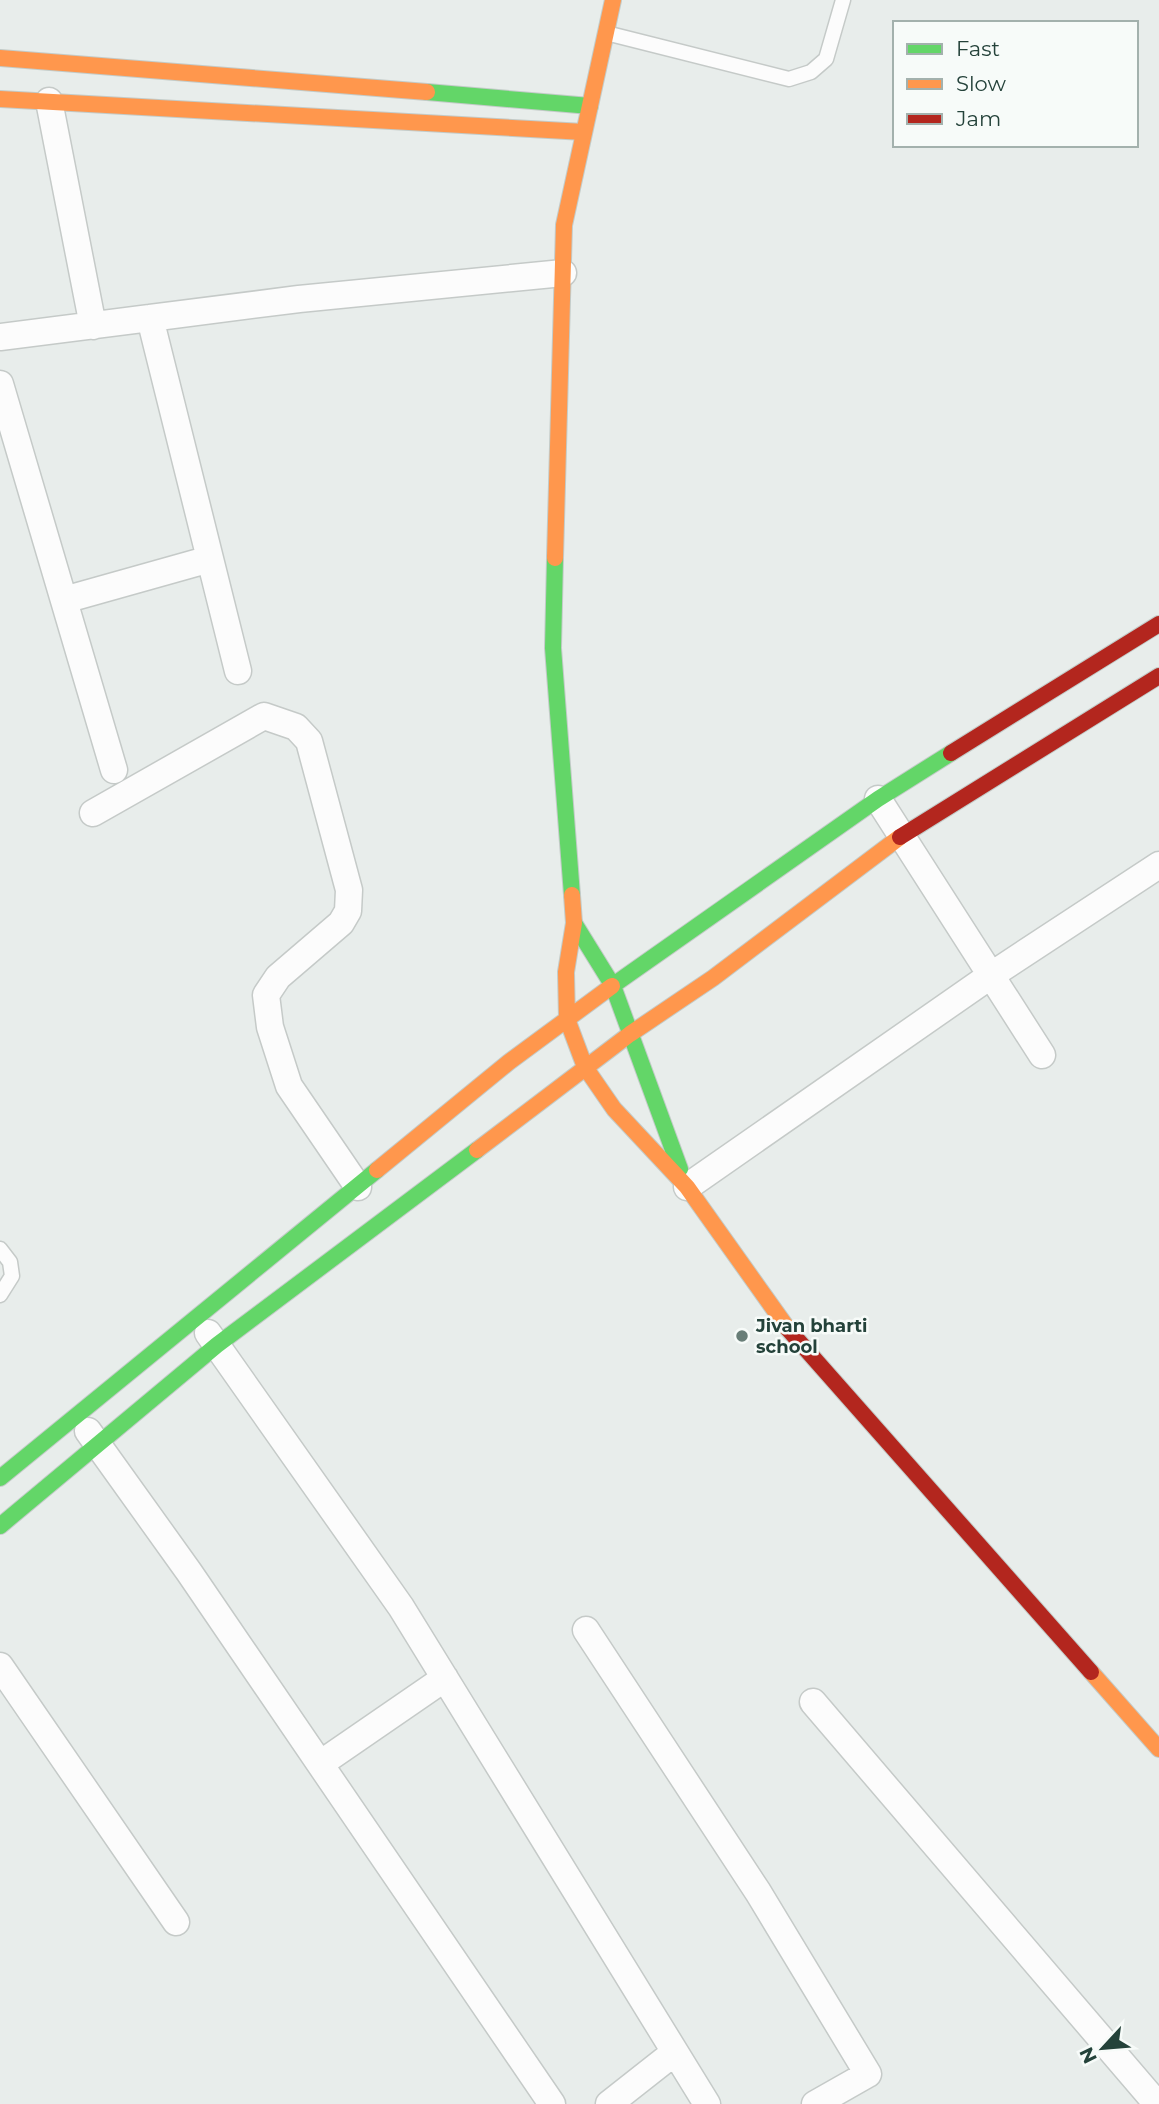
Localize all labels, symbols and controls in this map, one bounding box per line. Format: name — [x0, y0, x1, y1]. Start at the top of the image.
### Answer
legend — [893, 21, 1138, 147]
text: Fast — [956, 36, 1000, 61]
text: Slow — [956, 71, 1006, 96]
text: Jam — [955, 106, 1001, 131]
place label: Jivan bharti school — [755, 1315, 867, 1358]
marker: Jivan bharti school — [734, 1328, 750, 1344]
north arrow — [1068, 2013, 1138, 2083]
text: N — [1074, 2043, 1102, 2067]

